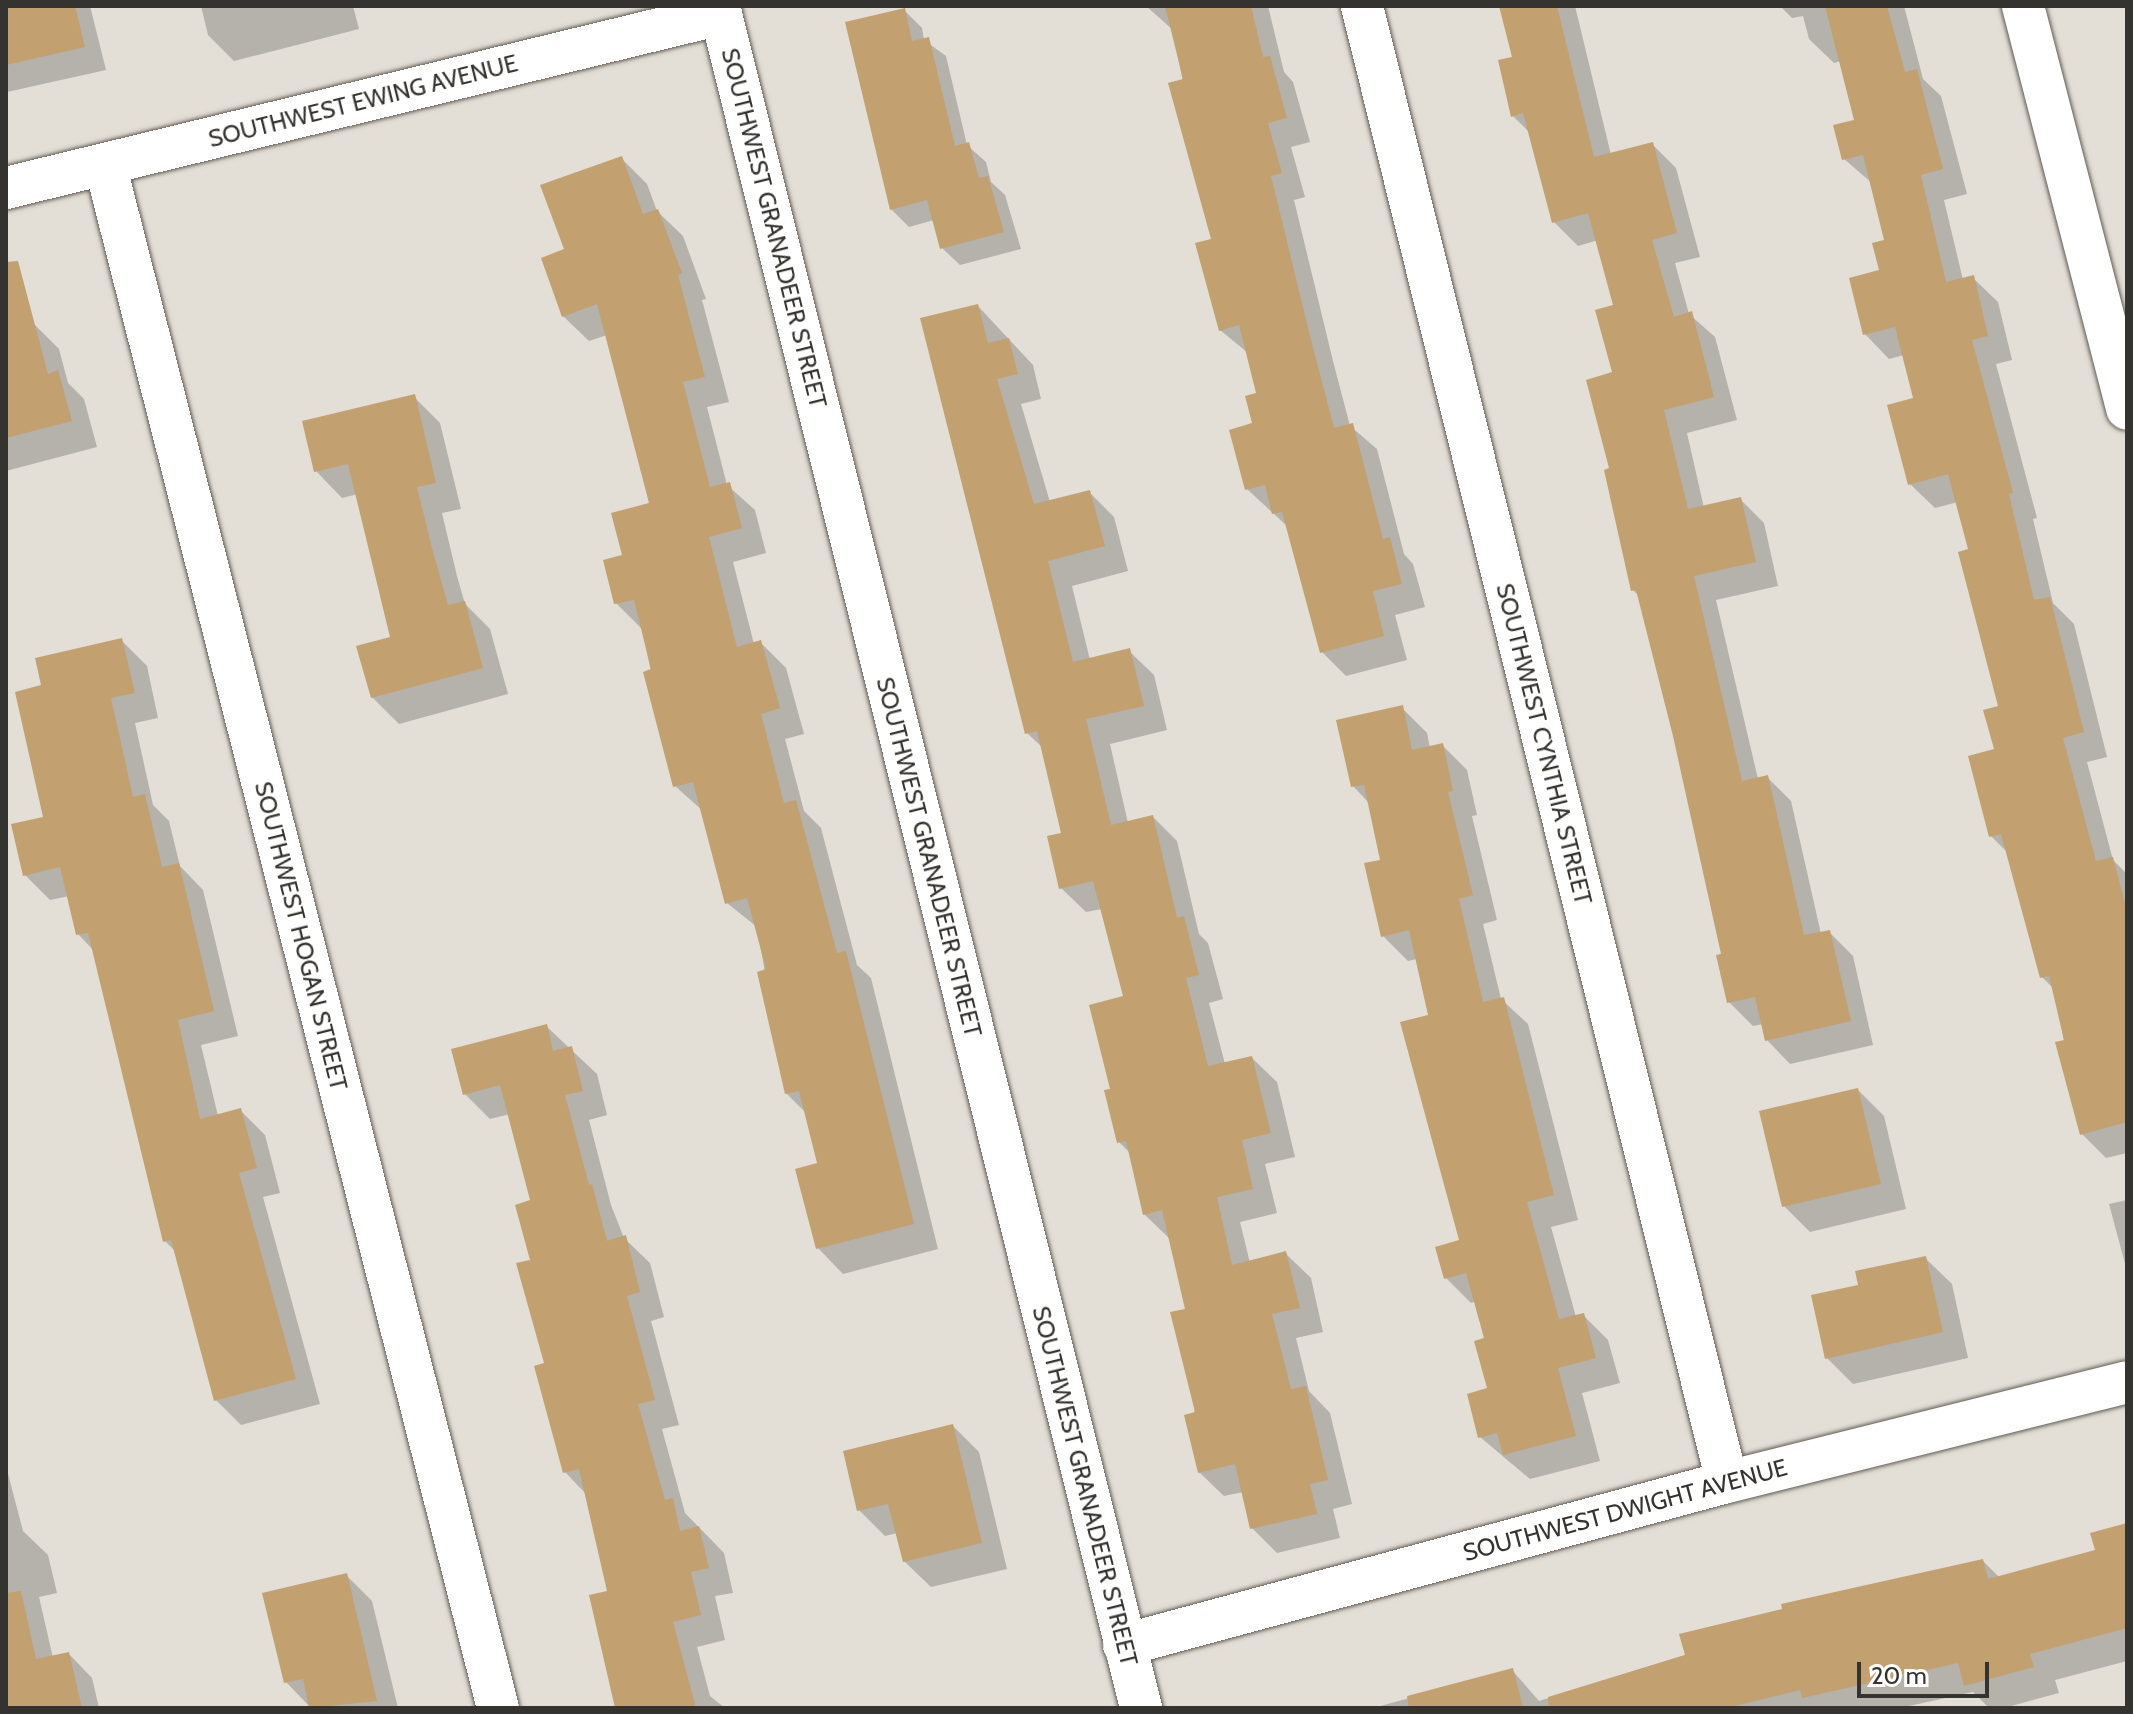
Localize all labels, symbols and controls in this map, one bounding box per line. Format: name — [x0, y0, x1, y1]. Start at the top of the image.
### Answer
street label: SOUTHWEST GRANADEER STREET — [715, 45, 833, 411]
street label: SOUTHWEST EWING AVENUE — [205, 49, 521, 153]
street label: SOUTHWEST CYNTHIA STREET — [1490, 581, 1598, 907]
street label: SOUTHWEST GRANADEER STREET — [870, 674, 988, 1040]
street label: SOUTHWEST HOGAN STREET — [249, 779, 353, 1093]
street label: SOUTHWEST GRANADEER STREET — [1026, 1303, 1144, 1669]
street label: SOUTHWEST DWIGHT AVENUE — [1460, 1453, 1790, 1567]
scale bar — [1861, 1646, 1993, 1696]
text: 20 m — [1871, 1661, 1927, 1690]

